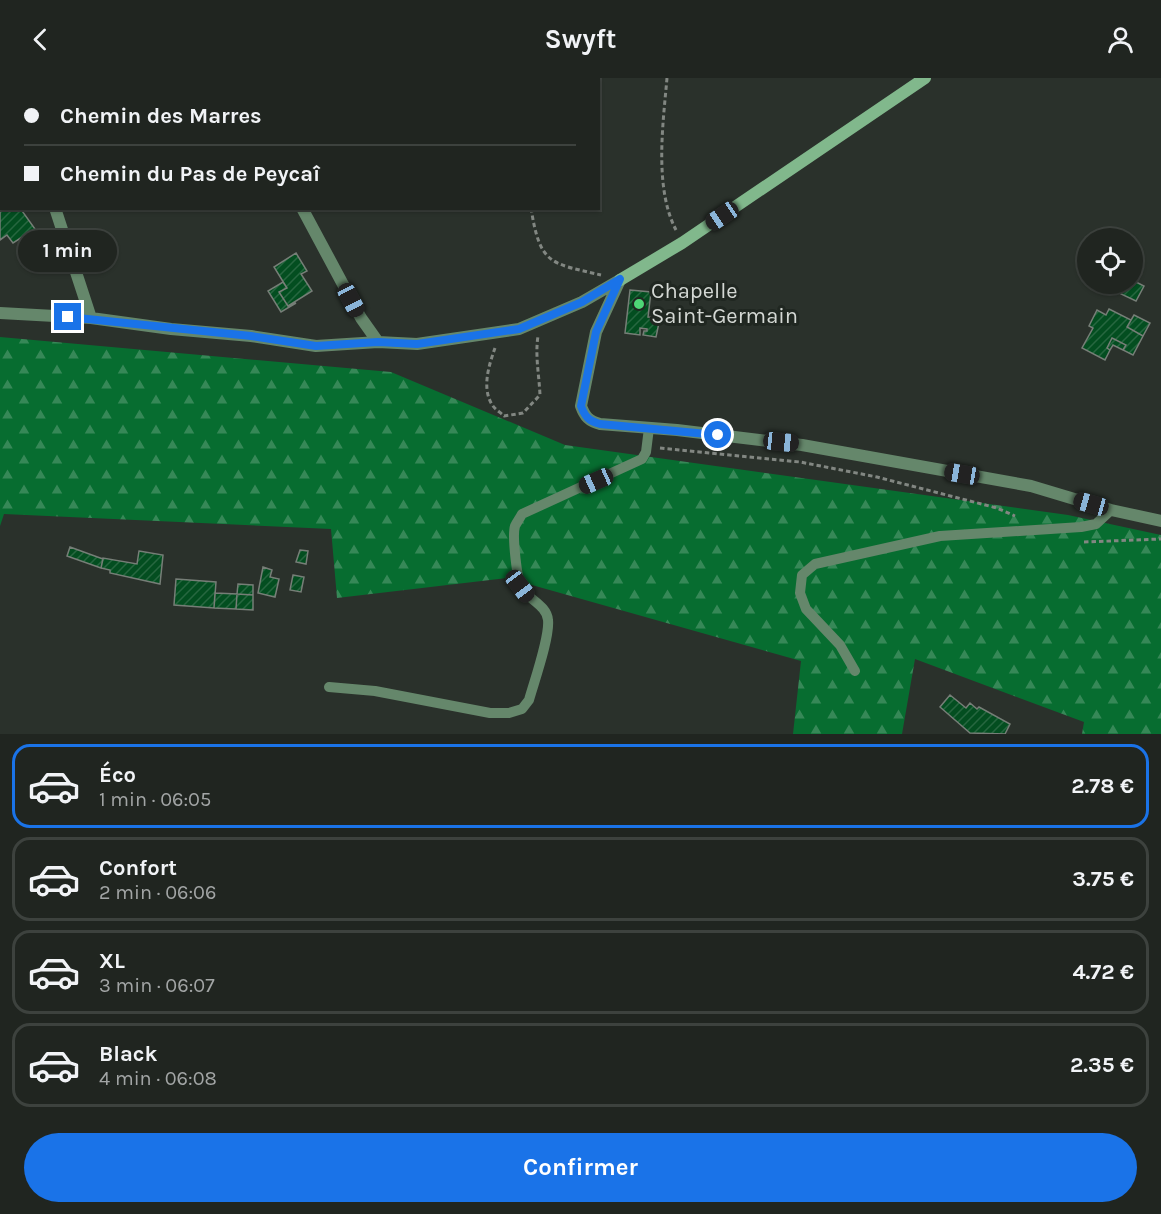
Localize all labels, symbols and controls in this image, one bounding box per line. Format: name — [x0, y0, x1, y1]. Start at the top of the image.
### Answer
icon: back — [24, 23, 57, 56]
text: Swyft — [545, 23, 616, 55]
icon: person — [1104, 23, 1137, 56]
text: Chemin des Marres — [60, 103, 262, 129]
text: Chemin du Pas de Peycaî — [60, 161, 320, 187]
car — [702, 198, 742, 234]
map controls — [1077, 228, 1143, 294]
button: locate — [1077, 228, 1143, 294]
callout: 1 min — [19, 230, 118, 272]
text: 1 min — [42, 239, 93, 262]
place label: Chapelle Saint-Germain — [651, 278, 798, 329]
car — [335, 280, 367, 320]
marker: Chapelle Saint-Germain — [632, 297, 646, 311]
route end — [54, 303, 81, 330]
route start — [704, 421, 731, 448]
car — [762, 431, 800, 453]
car — [943, 462, 981, 486]
car — [576, 465, 616, 497]
car — [1071, 490, 1111, 518]
car — [502, 566, 538, 606]
icon: car — [27, 759, 81, 813]
text: Éco — [99, 762, 136, 788]
text: 2.78 € — [1071, 773, 1134, 799]
text: 1 min · 06:05 — [99, 788, 211, 811]
icon: car — [27, 852, 81, 906]
text: Confort — [99, 855, 177, 881]
text: 3.75 € — [1072, 866, 1134, 892]
text: 2 min · 06:06 — [99, 881, 216, 904]
icon: car — [27, 945, 81, 999]
text: XL — [99, 948, 125, 974]
text: 4.72 € — [1072, 959, 1134, 985]
text: 3 min · 06:07 — [99, 974, 215, 997]
icon: car — [27, 1038, 81, 1092]
text: Black — [99, 1041, 158, 1067]
text: 2.35 € — [1070, 1052, 1134, 1078]
text: 4 min · 06:08 — [99, 1067, 217, 1090]
button: Confirmer — [24, 1133, 1137, 1202]

